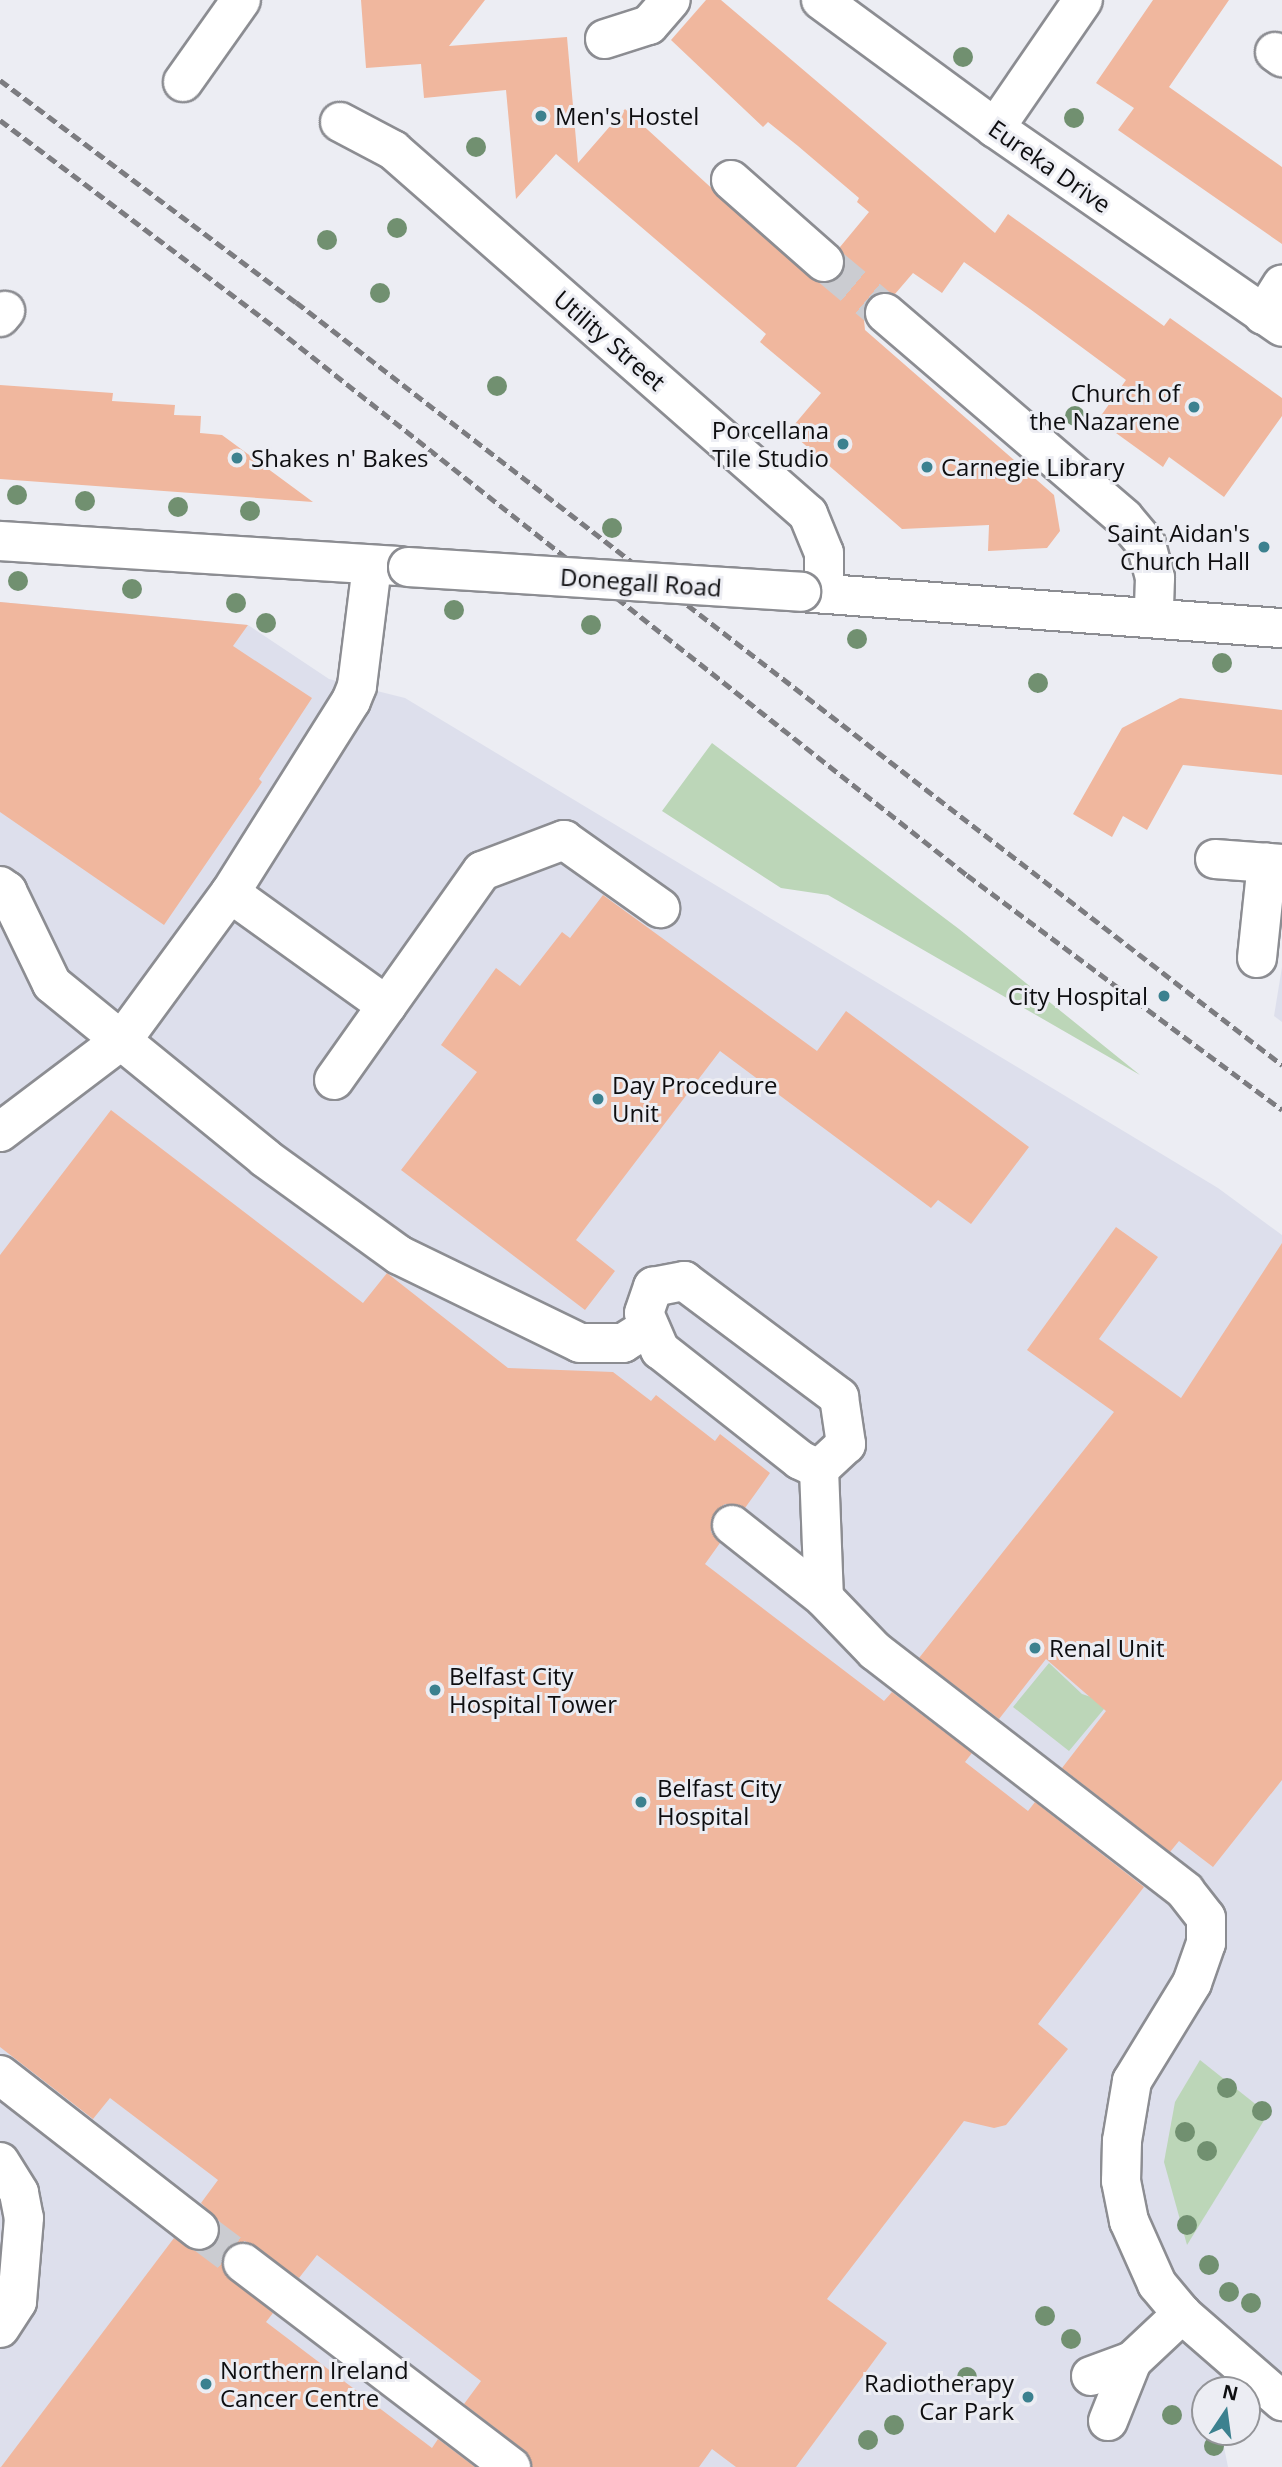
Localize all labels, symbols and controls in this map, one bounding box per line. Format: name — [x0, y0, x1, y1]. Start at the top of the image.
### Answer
place label: Men's Hostel — [555, 102, 699, 130]
marker: Men's Hostel — [533, 108, 549, 124]
street label: Eureka Drive — [983, 113, 1117, 219]
street label: Utility Street — [548, 284, 672, 396]
place label: Church of the Nazarene — [1030, 379, 1180, 435]
marker: Church of the Nazarene — [1186, 399, 1202, 415]
place label: Porcellana Tile Studio — [712, 416, 829, 472]
marker: Porcellana Tile Studio — [835, 436, 851, 452]
place label: Shakes n' Bakes — [251, 444, 429, 472]
marker: Shakes n' Bakes — [229, 450, 245, 466]
place label: Carnegie Library — [941, 453, 1125, 481]
marker: Carnegie Library — [919, 459, 935, 475]
place label: Saint Aidan's Church Hall — [1107, 519, 1250, 575]
marker: Saint Aidan's Church Hall — [1256, 539, 1272, 555]
street label: Donegall Road — [559, 562, 723, 602]
place label: City Hospital — [1008, 982, 1148, 1010]
marker: City Hospital — [1154, 986, 1174, 1006]
place label: Day Procedure Unit — [612, 1071, 777, 1127]
marker: Day Procedure Unit — [590, 1091, 606, 1107]
place label: Renal Unit — [1049, 1634, 1164, 1662]
marker: Renal Unit — [1027, 1640, 1043, 1656]
place label: Belfast City Hospital Tower — [449, 1662, 617, 1718]
marker: Belfast City Hospital Tower — [427, 1682, 443, 1698]
place label: Belfast City Hospital — [657, 1774, 781, 1830]
marker: Belfast City Hospital — [631, 1792, 651, 1812]
place label: Northern Ireland Cancer Centre — [220, 2356, 409, 2412]
place label: Radiotherapy Car Park — [864, 2369, 1014, 2425]
marker: Northern Ireland Cancer Centre — [198, 2376, 214, 2392]
north arrow — [1191, 2376, 1261, 2446]
text: N — [1220, 2378, 1241, 2407]
marker: Radiotherapy Car Park — [1020, 2389, 1036, 2405]

